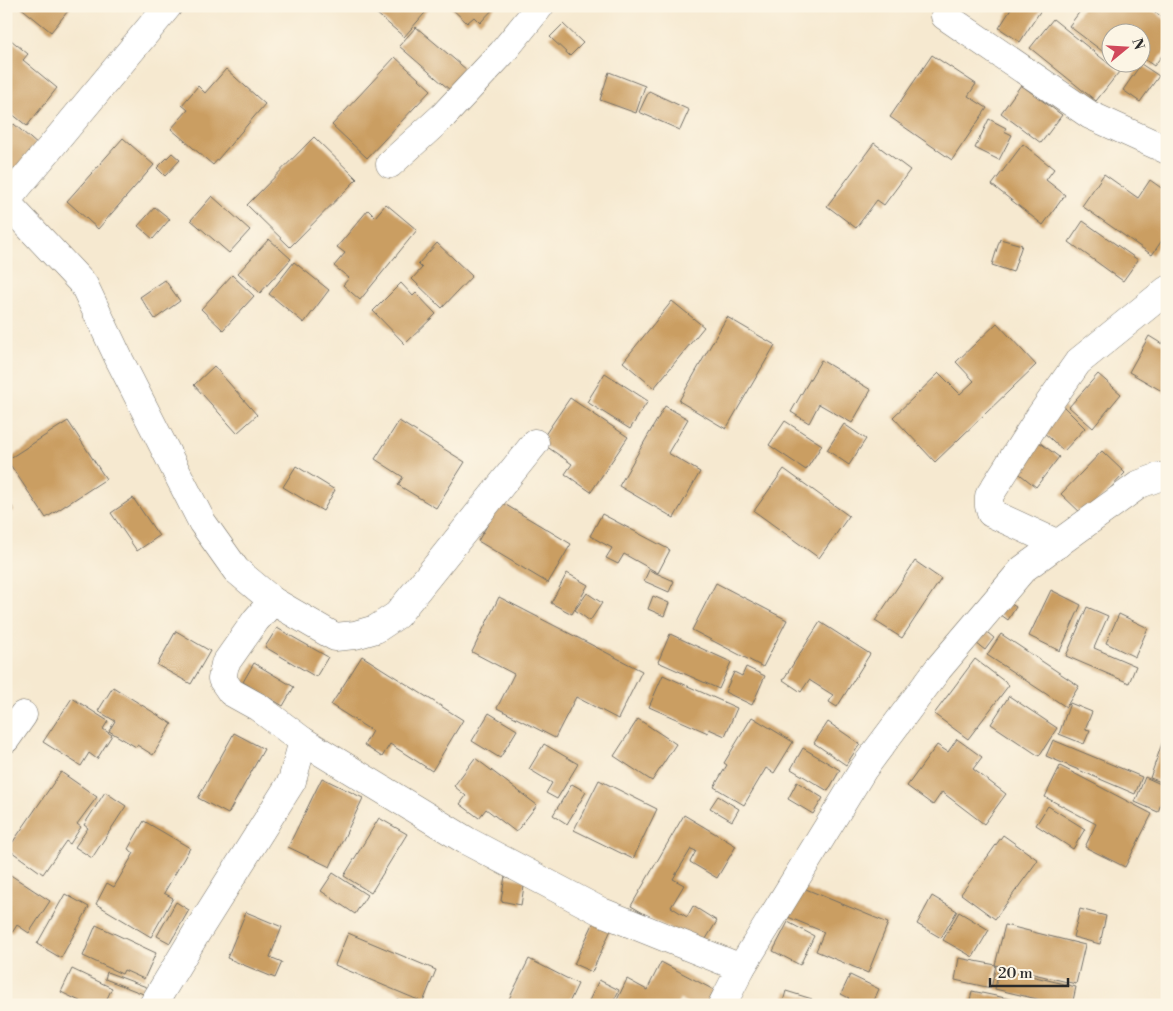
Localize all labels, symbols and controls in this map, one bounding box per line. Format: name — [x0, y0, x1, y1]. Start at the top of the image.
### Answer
north arrow — [1100, 22, 1150, 72]
text: N — [1127, 36, 1148, 52]
scale bar — [990, 956, 1068, 988]
text: 20 m — [998, 964, 1033, 983]

